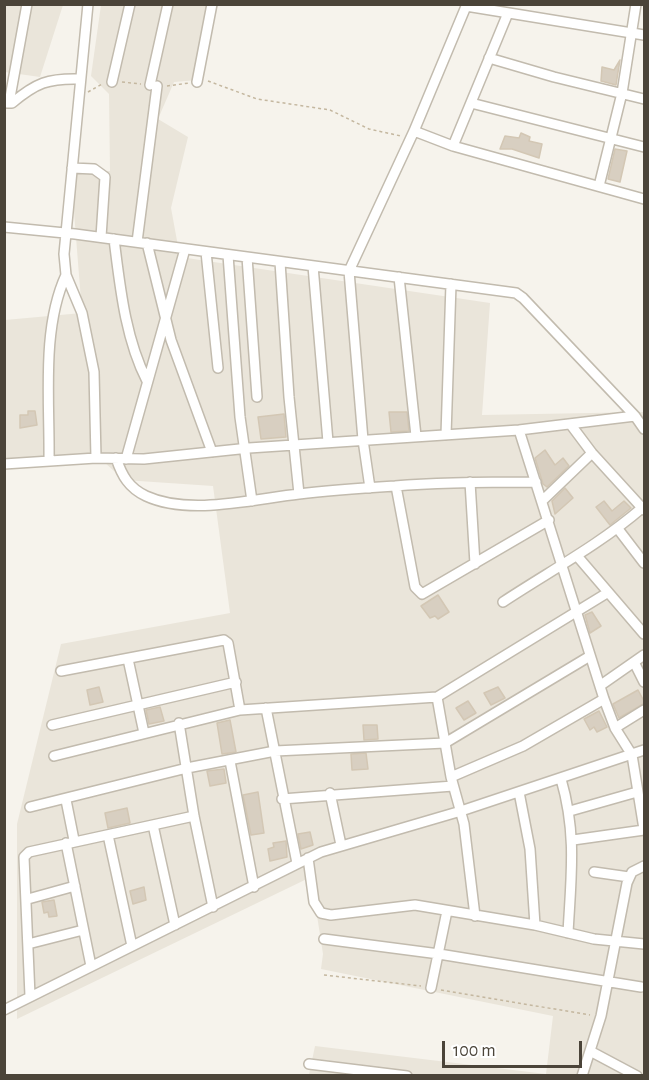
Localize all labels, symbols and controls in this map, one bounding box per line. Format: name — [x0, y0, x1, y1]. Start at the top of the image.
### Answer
scale bar — [445, 1029, 584, 1067]
text: 100 m — [453, 1042, 496, 1060]

